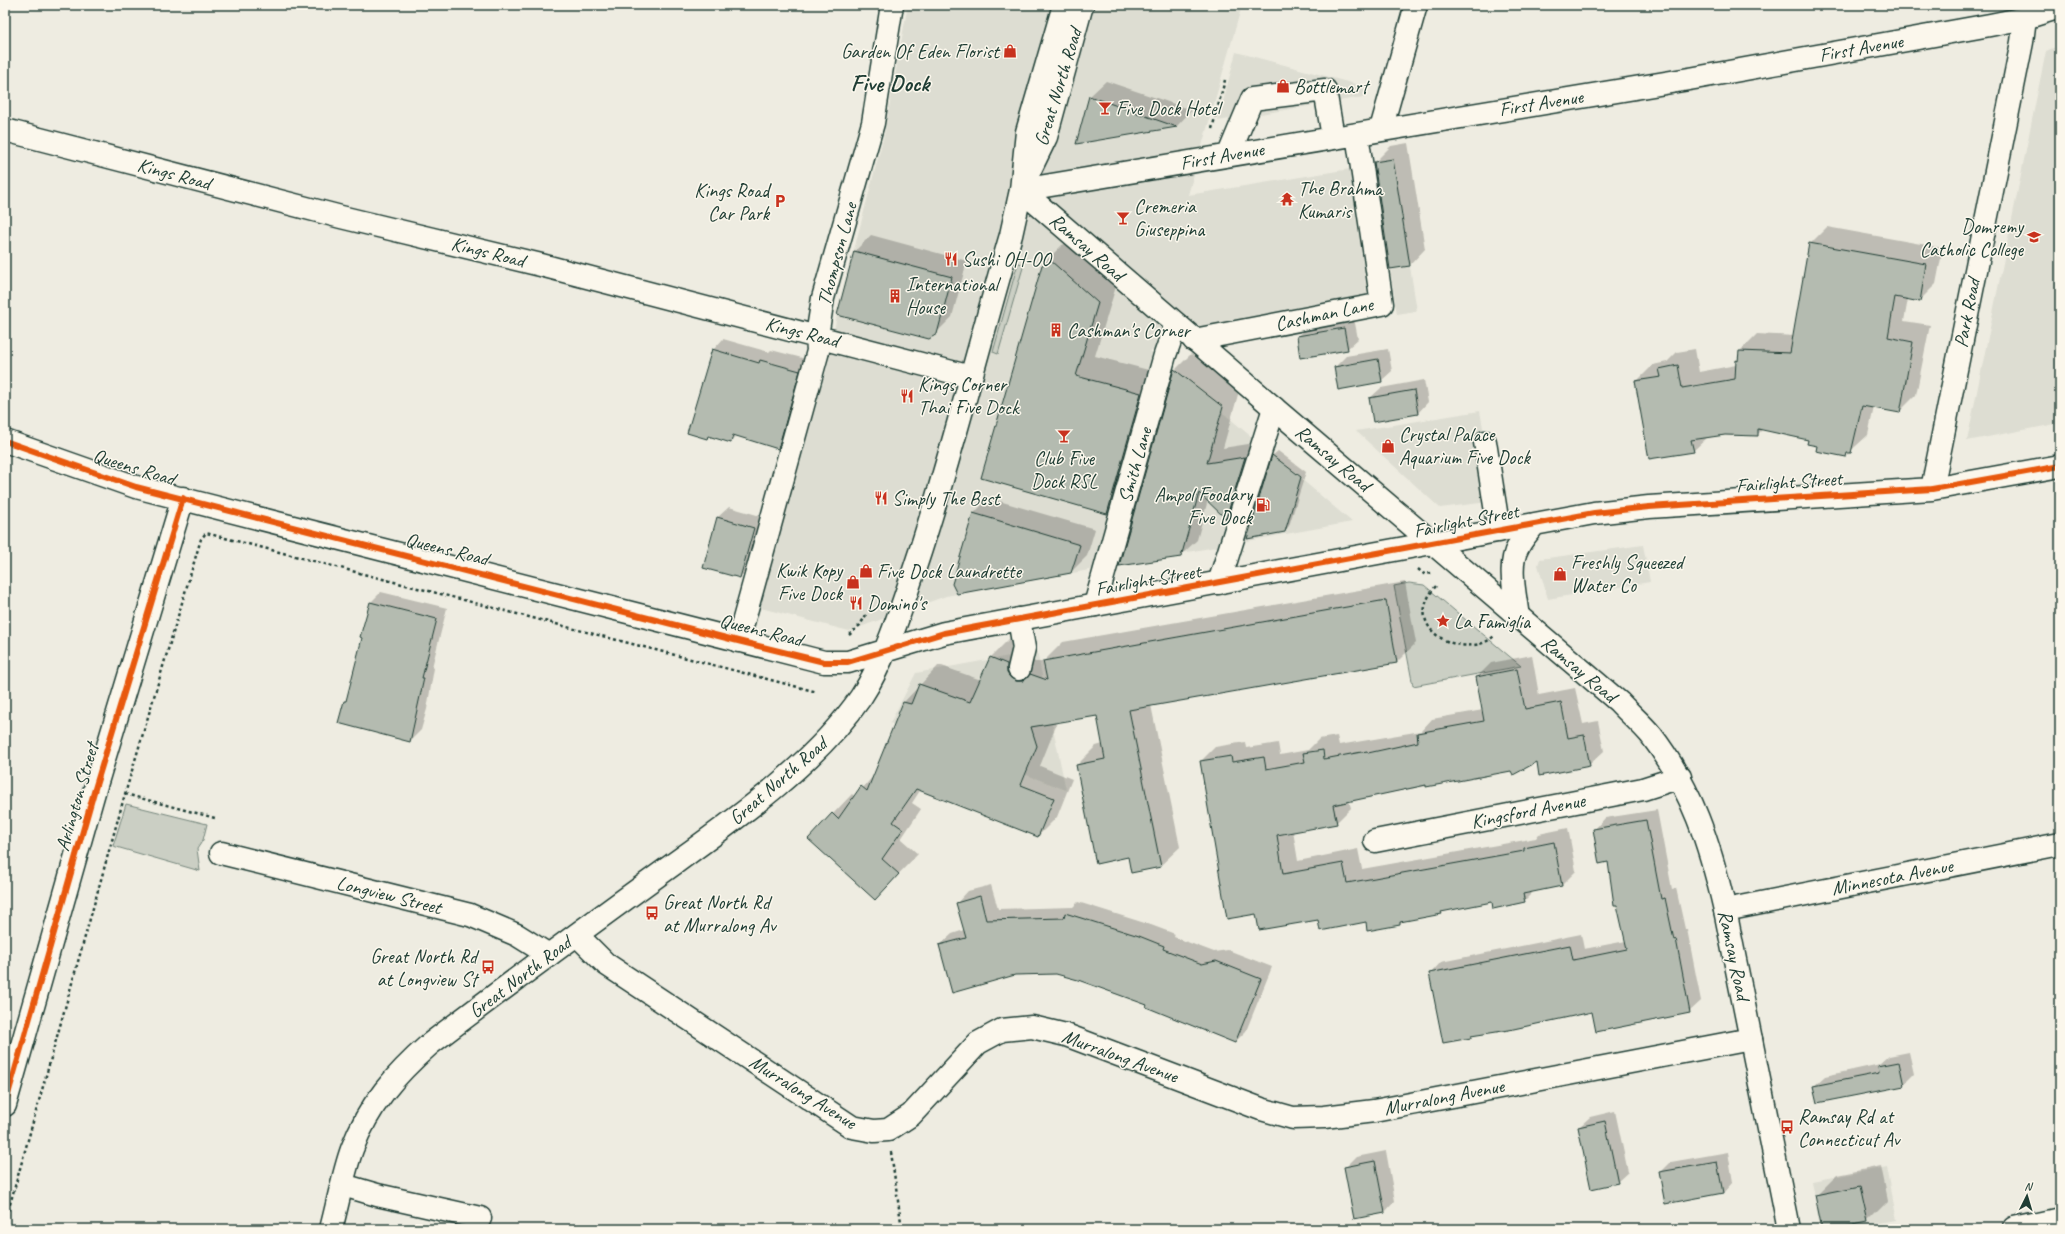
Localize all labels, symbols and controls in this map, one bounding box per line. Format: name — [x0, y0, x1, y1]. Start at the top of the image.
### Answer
street label: Great North Road — [1028, 22, 1089, 149]
street label: First Avenue — [1817, 28, 1906, 68]
place label: Garden Of Eden Florist — [841, 39, 1001, 64]
shop icon: Garden Of Eden Florist — [1002, 43, 1018, 59]
district label: Five Dock — [851, 68, 931, 98]
place label: Bottlemart — [1294, 74, 1371, 99]
shop icon: Bottlemart — [1275, 78, 1291, 94]
street label: First Avenue — [1497, 84, 1586, 122]
place label: Five Dock Hotel — [1116, 96, 1223, 121]
bar icon: Five Dock Hotel — [1097, 100, 1113, 116]
street label: First Avenue — [1178, 136, 1267, 176]
street label: Kings Road — [135, 152, 216, 197]
place label: The Brahma Kumaris — [1298, 176, 1384, 224]
place label: Kings Road Car Park — [694, 178, 772, 226]
temple icon: The Brahma Kumaris — [1279, 191, 1295, 207]
parking icon: Kings Road Car Park — [772, 193, 788, 209]
place label: Cremeria Giuseppina — [1134, 194, 1206, 242]
street label: Thompson Lane — [811, 198, 863, 308]
street label: Ramsay Road — [1044, 208, 1132, 288]
bar icon: Cremeria Giuseppina — [1115, 210, 1131, 226]
place label: Domremy Catholic College — [1920, 214, 2025, 262]
school or university icon: Domremy Catholic College — [2026, 229, 2042, 245]
street label: Kings Road — [449, 231, 530, 274]
place label: Sushi OH-OO — [962, 247, 1053, 272]
restaurant icon: Sushi OH-OO — [943, 251, 959, 267]
place label: International House — [906, 272, 1002, 320]
street label: Park Road — [1948, 273, 1987, 350]
building icon: International House — [887, 288, 903, 304]
street label: Cashman Lane — [1273, 291, 1377, 337]
street label: Kings Road — [763, 311, 844, 354]
place label: Cashman's Corner — [1067, 318, 1191, 343]
building icon: Cashman's Corner — [1048, 322, 1064, 338]
place label: Kings Corner Thai Five Dock — [918, 372, 1020, 420]
restaurant icon: Kings Corner Thai Five Dock — [899, 388, 915, 404]
street label: Ramsay Road — [1290, 419, 1378, 499]
place label: Crystal Palace Aquarium Five Dock — [1399, 422, 1531, 470]
street label: Smith Lane — [1112, 423, 1158, 506]
bar icon: Club Five Dock RSL — [1056, 428, 1072, 444]
shop icon: Crystal Palace Aquarium Five Dock — [1380, 438, 1396, 454]
street label: Queens Road — [90, 443, 181, 492]
place label: Club Five Dock RSL — [1031, 446, 1098, 494]
street label: Fairlight Street — [1735, 466, 1845, 498]
place label: Ampol Foodary Five Dock — [1155, 482, 1254, 530]
place label: Simply The Best — [892, 486, 1002, 511]
restaurant icon: Simply The Best — [873, 490, 889, 506]
fuel station icon: Ampol Foodary Five Dock — [1255, 497, 1271, 513]
street label: Fairlight Street — [1411, 498, 1523, 543]
street label: Queens Road — [403, 527, 494, 572]
place label: Freshly Squeezed Water Co — [1571, 550, 1686, 598]
place label: Kwik Kopy Five Dock — [776, 558, 844, 606]
street label: Fairlight Street — [1093, 558, 1205, 602]
place label: Five Dock Laundrette — [877, 559, 1022, 584]
shop icon: Five Dock Laundrette — [858, 563, 874, 579]
shop icon: Freshly Squeezed Water Co — [1552, 566, 1568, 582]
shop icon: Kwik Kopy Five Dock — [845, 574, 861, 590]
place label: Domino's — [867, 591, 928, 616]
restaurant icon: Domino's — [848, 595, 864, 611]
street label: Queens Road — [717, 608, 808, 653]
place label: La Famiglia — [1454, 609, 1532, 634]
place icon: La Famiglia — [1435, 613, 1451, 629]
street label: Ramsay Road — [1536, 630, 1624, 710]
street label: Great North Road — [724, 730, 835, 830]
street label: Arlington Street — [50, 737, 105, 854]
street label: Kingsford Avenue — [1469, 787, 1589, 834]
street label: Minnesota Avenue — [1829, 853, 1956, 901]
street label: Longview Street — [334, 870, 446, 921]
place label: Great North Rd at Murralong Av — [663, 890, 778, 938]
bus stop icon: Great North Rd at Murralong Av — [644, 905, 660, 921]
street label: Ramsay Road — [1712, 908, 1756, 1005]
street label: Great North Road — [464, 928, 579, 1024]
place label: Great North Rd at Longview St — [370, 944, 480, 992]
bus stop icon: Great North Rd at Longview St — [480, 959, 496, 975]
street label: Murralong Avenue — [1059, 1023, 1183, 1089]
street label: Murralong Avenue — [745, 1049, 862, 1136]
street label: Murralong Avenue — [1382, 1073, 1507, 1121]
place label: Ramsay Rd at Connecticut Av — [1798, 1104, 1902, 1152]
bus stop icon: Ramsay Rd at Connecticut Av — [1779, 1119, 1795, 1135]
north arrow — [2007, 1176, 2047, 1216]
text: N — [2024, 1179, 2034, 1193]

